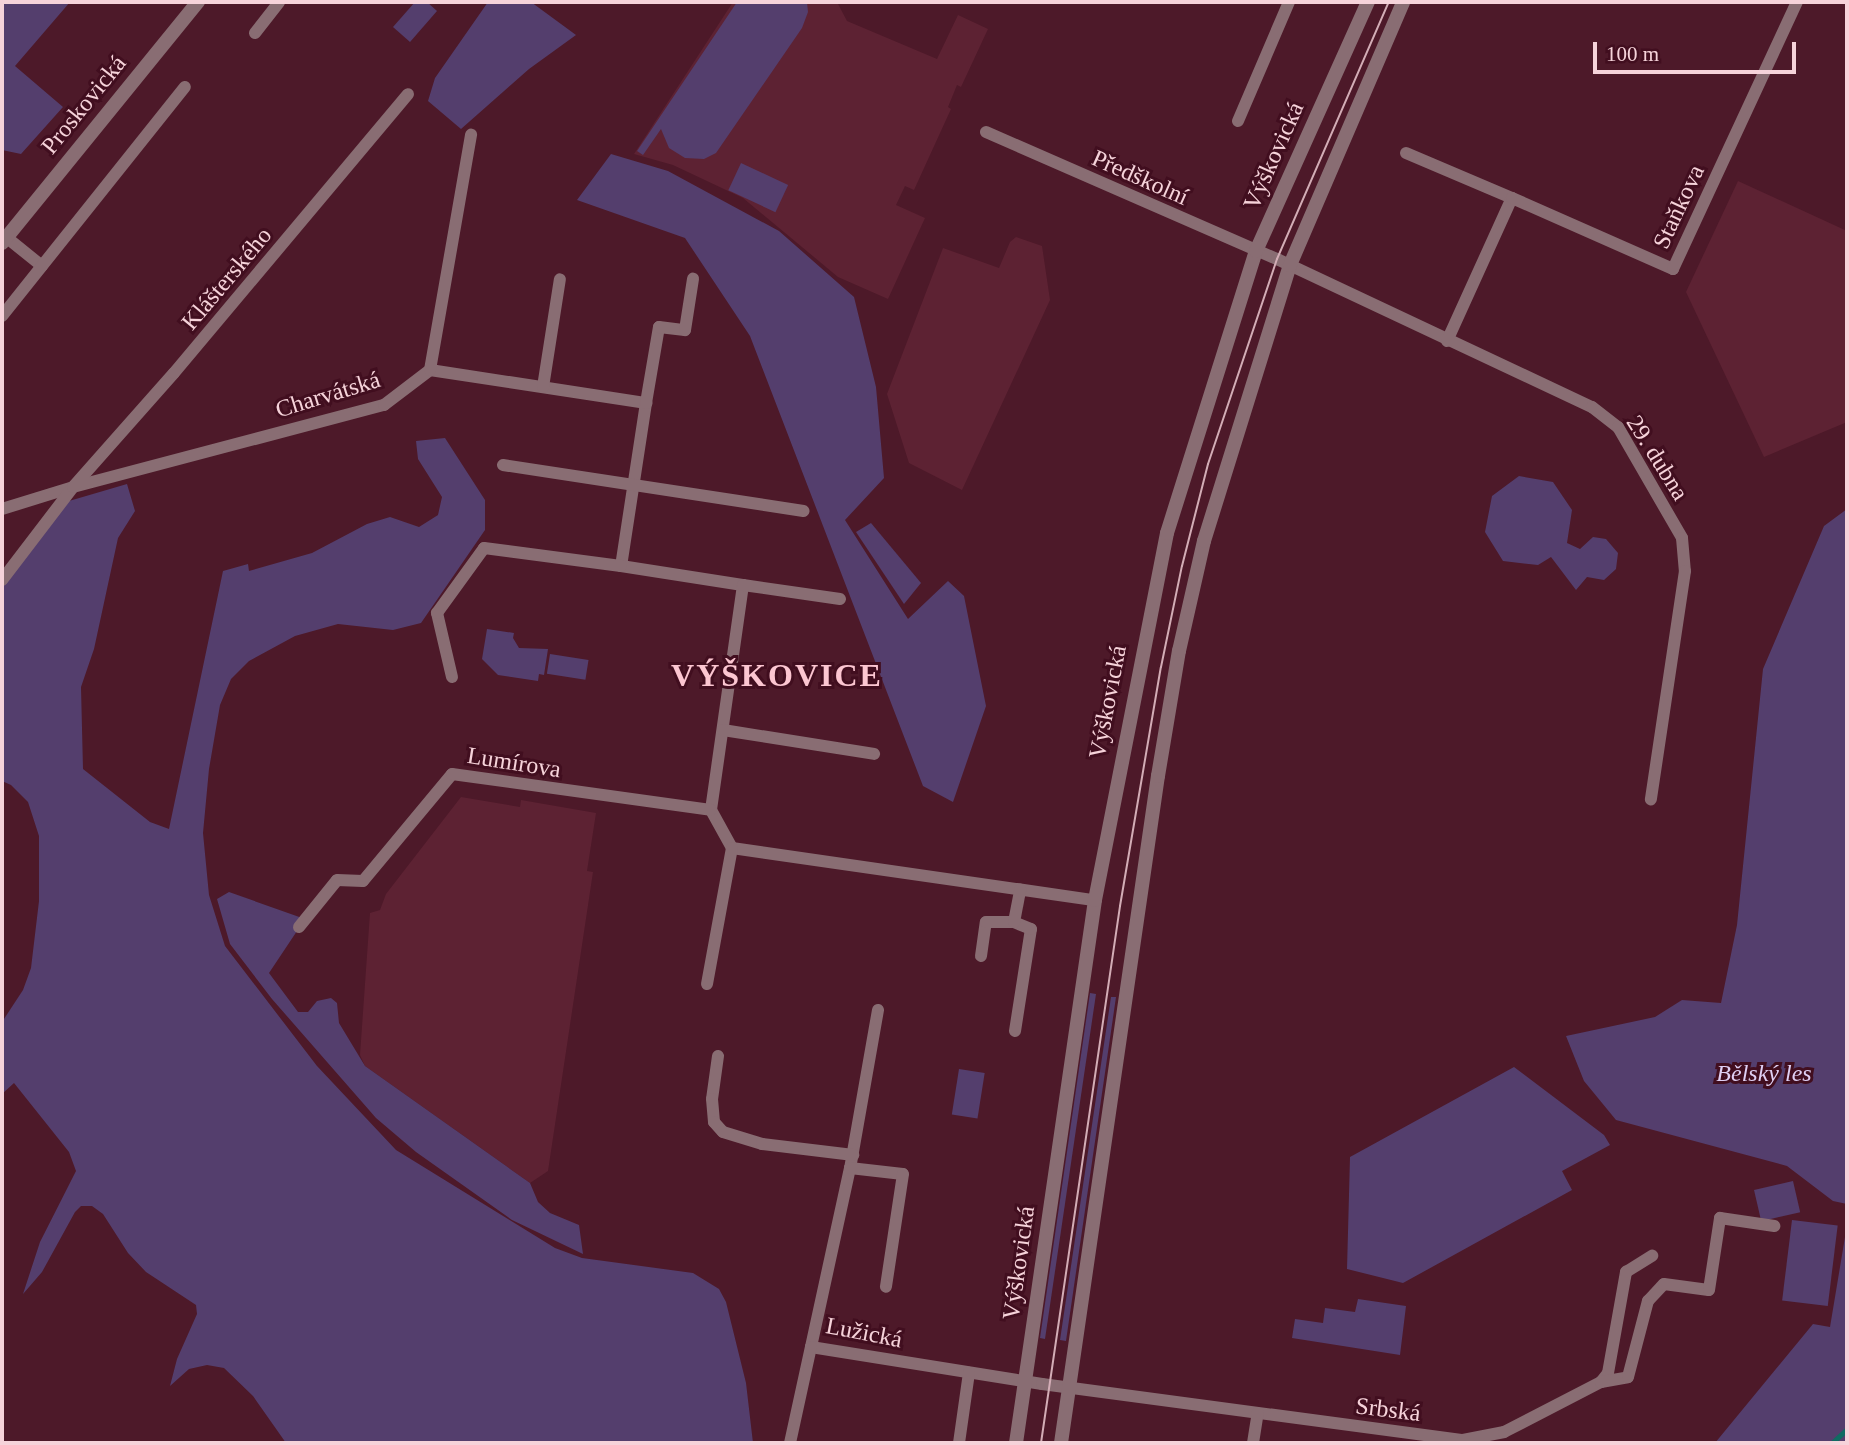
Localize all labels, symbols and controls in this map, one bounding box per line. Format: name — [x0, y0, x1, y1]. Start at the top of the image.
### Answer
scale bar — [1597, 28, 1800, 72]
text: 100 m — [1606, 42, 1659, 66]
street label: Proskovická — [35, 50, 133, 160]
street label: Výškovická — [1238, 98, 1310, 214]
street label: Předškolní — [1087, 144, 1193, 212]
street label: Staňkova — [1647, 160, 1711, 254]
street label: Klášterského — [176, 222, 278, 336]
street label: Charvátská — [272, 365, 384, 425]
street label: 29. dubna — [1620, 410, 1694, 506]
street label: Výškovická — [1083, 643, 1133, 761]
district label: VÝŠKOVICE — [672, 656, 882, 694]
street label: Lumírova — [465, 741, 563, 785]
park label: Bělský les — [1716, 1060, 1812, 1088]
street label: Výškovická — [997, 1204, 1041, 1322]
street label: Lužická — [823, 1311, 905, 1355]
street label: Srbská — [1354, 1392, 1422, 1428]

